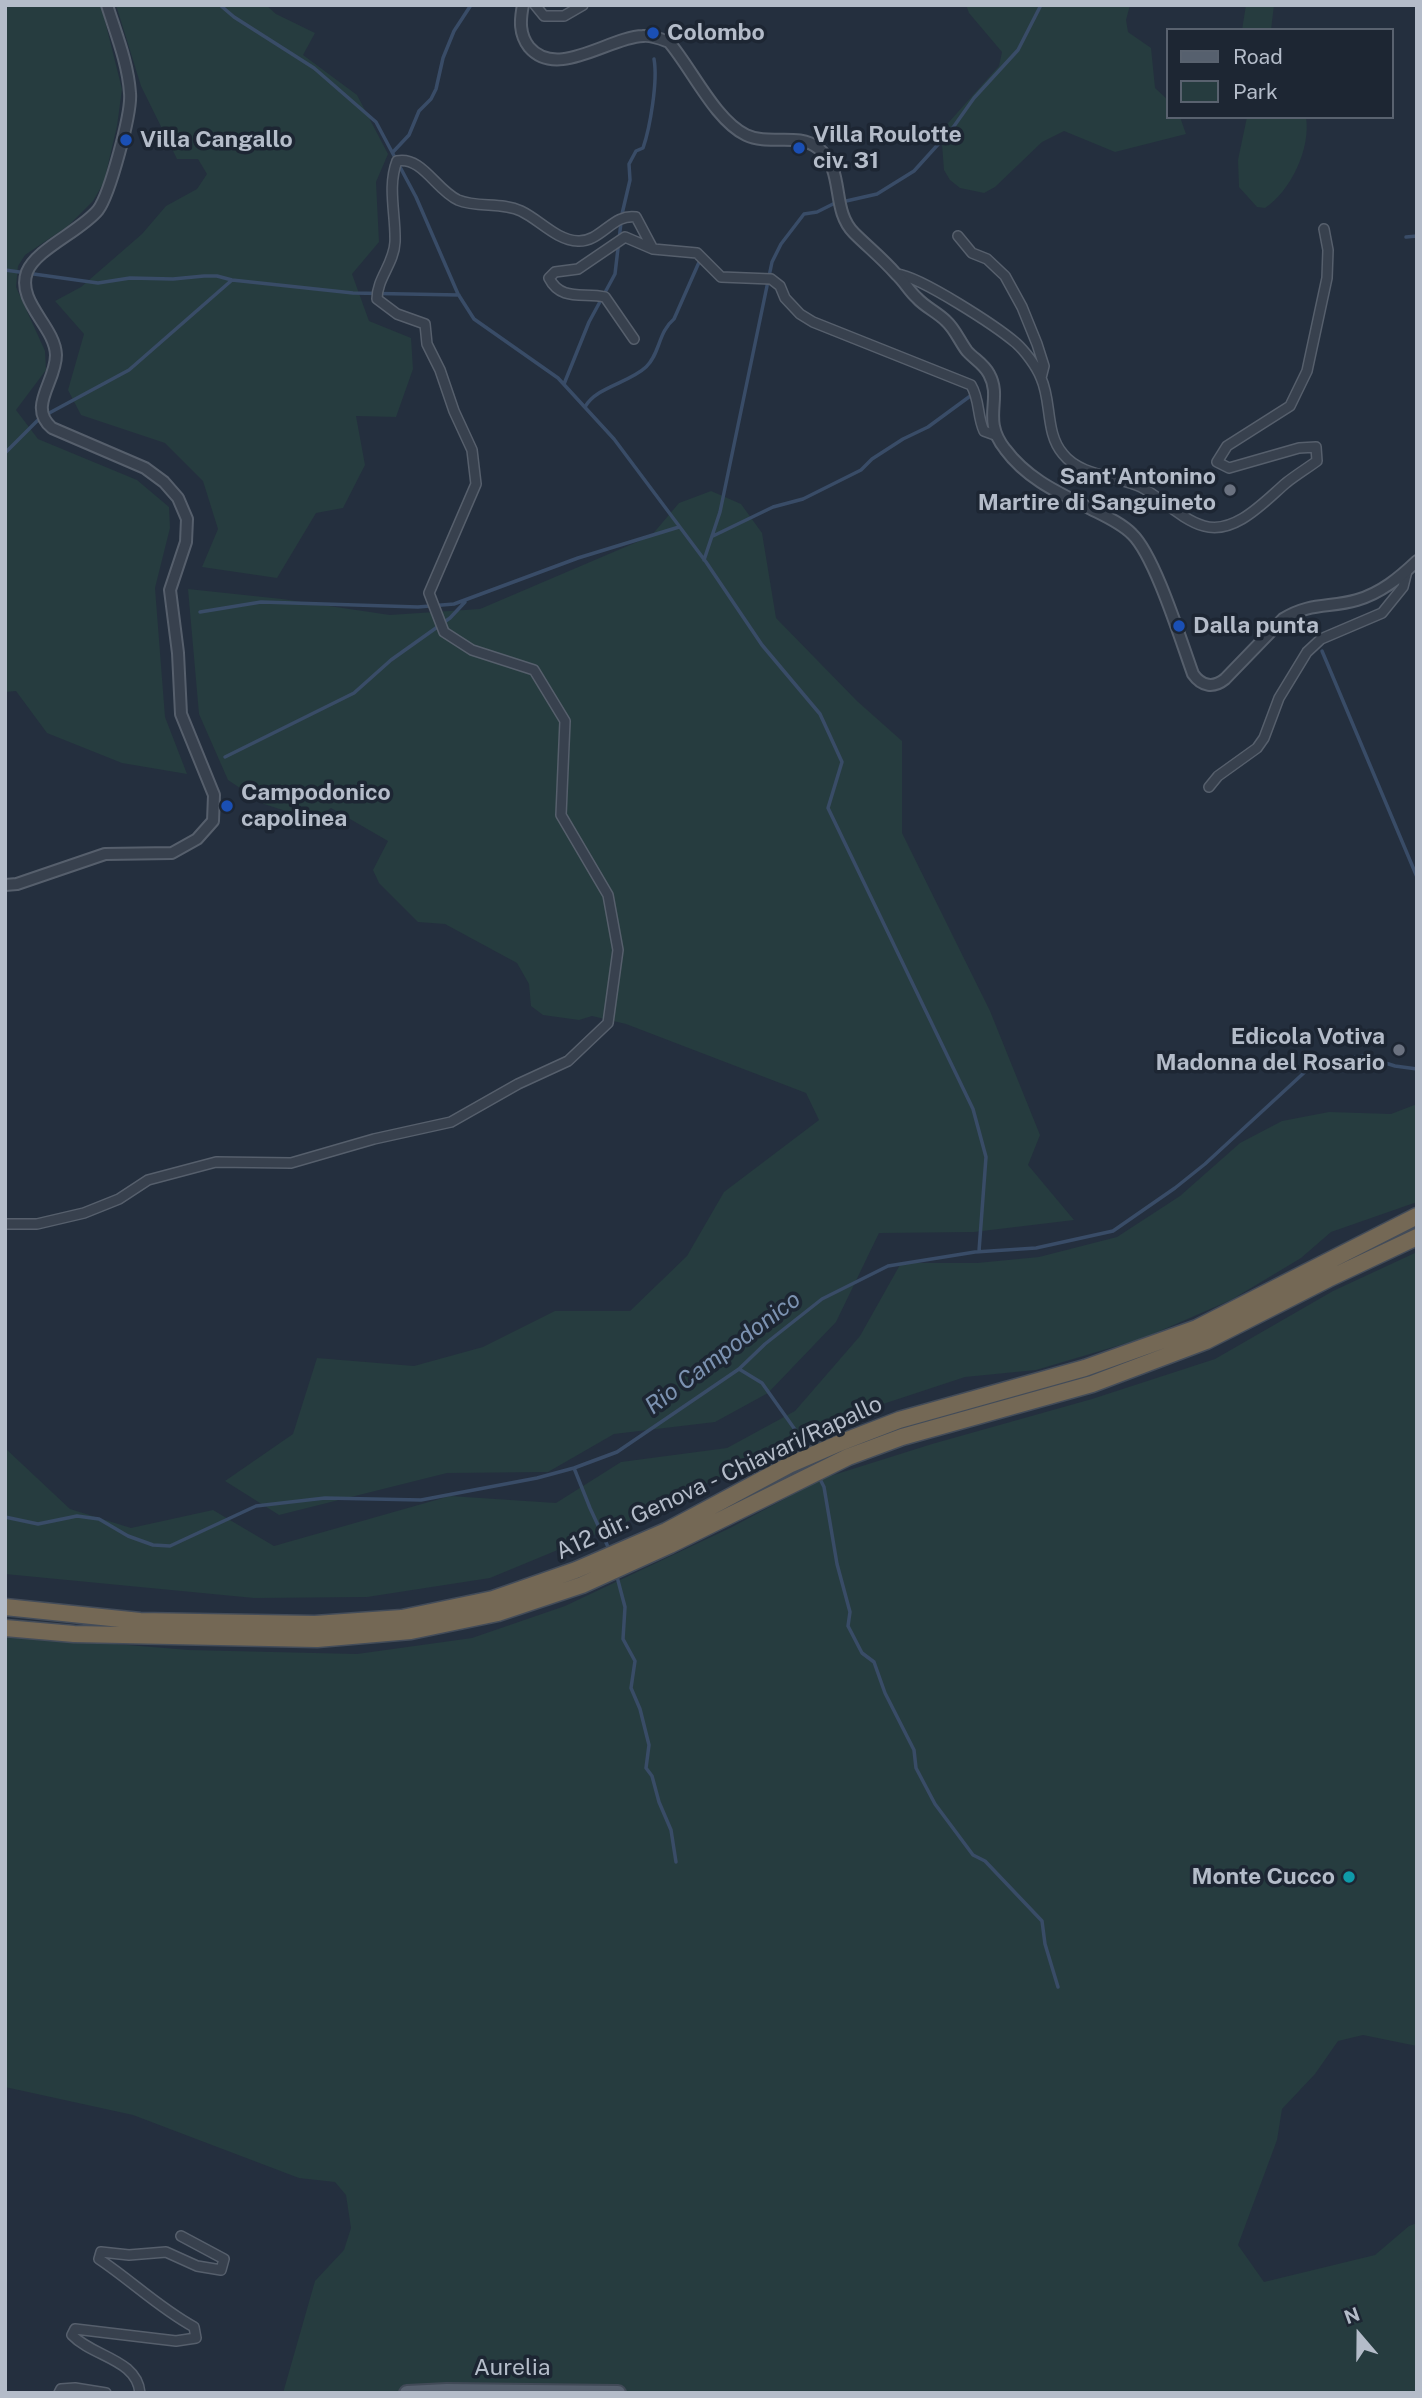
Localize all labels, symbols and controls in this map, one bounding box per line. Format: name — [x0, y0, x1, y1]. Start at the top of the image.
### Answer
place label: Colombo — [667, 19, 765, 47]
marker: Colombo — [645, 25, 661, 41]
legend — [1166, 28, 1394, 119]
text: Road — [1233, 44, 1283, 69]
text: Park — [1233, 79, 1278, 104]
place label: Villa Roulotte civ. 31 — [813, 121, 962, 175]
place label: Villa Cangallo — [140, 126, 293, 154]
marker: Villa Cangallo — [118, 132, 134, 148]
marker: Villa Roulotte civ. 31 — [791, 140, 807, 156]
place label: Sant'Antonino Martire di Sanguineto — [978, 463, 1216, 517]
marker: Sant'Antonino Martire di Sanguineto — [1222, 482, 1238, 498]
place label: Dalla punta — [1193, 612, 1319, 640]
marker: Dalla punta — [1171, 618, 1187, 634]
place label: Campodonico capolinea — [241, 779, 391, 833]
marker: Campodonico capolinea — [219, 798, 235, 814]
place label: Edicola Votiva Madonna del Rosario — [1155, 1023, 1385, 1077]
marker: Edicola Votiva Madonna del Rosario — [1391, 1042, 1407, 1058]
water label: Rio Campodonico — [640, 1285, 806, 1421]
street label: A12 dir. Genova - Chiavari/Rapallo — [551, 1390, 887, 1566]
place label: Monte Cucco — [1192, 1863, 1335, 1891]
marker: Monte Cucco — [1341, 1869, 1357, 1885]
north arrow — [1324, 2300, 1394, 2370]
text: N — [1341, 2302, 1363, 2328]
street label: Aurelia — [474, 2354, 550, 2382]

